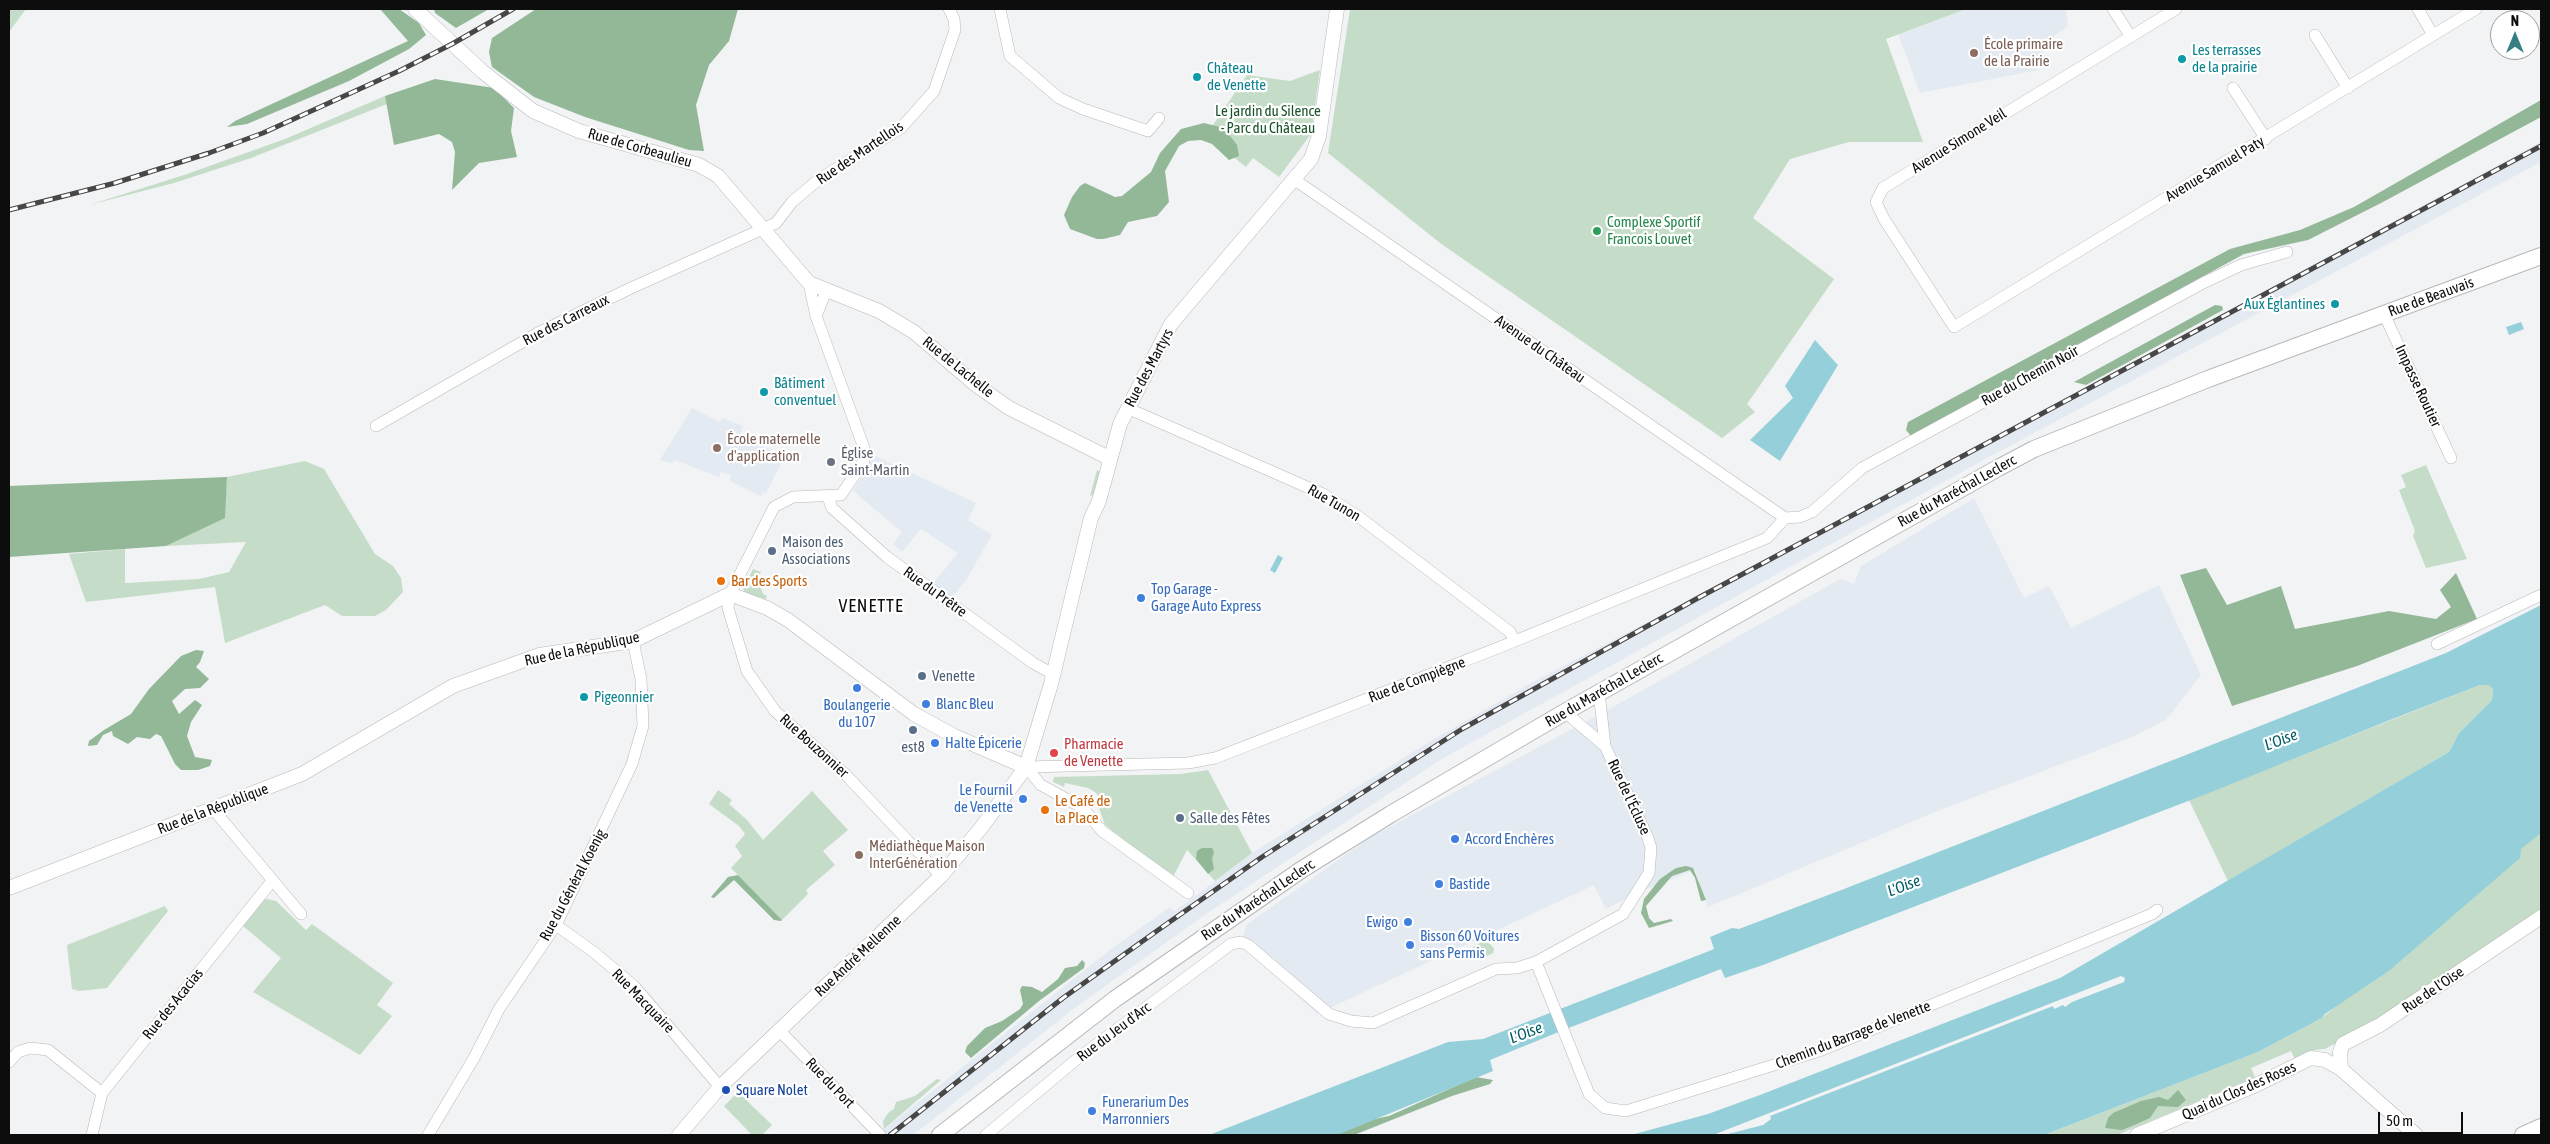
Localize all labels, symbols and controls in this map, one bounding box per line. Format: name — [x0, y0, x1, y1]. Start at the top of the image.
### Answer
north arrow — [2490, 10, 2540, 60]
text: N — [2511, 13, 2519, 29]
place label: École primaire de la Prairie — [1984, 35, 2063, 70]
place label: Les terrasses de la prairie — [2192, 41, 2261, 76]
marker: École primaire de la Prairie — [1968, 47, 1980, 59]
marker: Les terrasses de la prairie — [2176, 53, 2188, 65]
place label: Château de Venette — [1207, 59, 1266, 94]
marker: Château de Venette — [1191, 71, 1203, 83]
park label: Le jardin du Silence - Parc du Château — [1215, 102, 1321, 137]
street label: Avenue Simone Veil — [1908, 105, 2010, 177]
street label: Rue des Martellois — [813, 117, 907, 189]
street label: Rue de Corbeaulieu — [586, 125, 694, 171]
street label: Avenue Samuel Paty — [2162, 132, 2268, 206]
place label: Complexe Sportif Francois Louvet — [1607, 213, 1701, 248]
marker: Complexe Sportif Francois Louvet — [1591, 225, 1603, 237]
street label: Rue de Beauvais — [2386, 273, 2476, 321]
street label: Rue des Carreaux — [520, 291, 612, 349]
place label: Aux Églantines — [2244, 295, 2325, 313]
marker: Aux Églantines — [2329, 298, 2341, 310]
street label: Avenue du Château — [1491, 311, 1589, 387]
street label: Rue des Martyrs — [1121, 326, 1177, 410]
street label: Rue de Lachelle — [919, 333, 997, 401]
street label: Rue du Chemin Noir — [1978, 342, 2082, 410]
street label: Impasse Routier — [2391, 342, 2445, 430]
place label: Bâtiment conventuel — [774, 374, 836, 409]
marker: Bâtiment conventuel — [758, 386, 770, 398]
place label: École maternelle d'application — [727, 430, 821, 465]
marker: École maternelle d'application — [711, 442, 723, 454]
place label: Église Saint-Martin — [841, 444, 909, 479]
street label: Rue du Maréchal Leclerc — [1895, 451, 2019, 531]
marker: Église Saint-Martin — [825, 456, 837, 468]
street label: Rue Tunon — [1304, 481, 1364, 525]
place label: Maison des Associations — [782, 533, 850, 568]
marker: Maison des Associations — [766, 545, 778, 557]
street label: Rue du Prêtre — [900, 563, 970, 621]
place label: Bar des Sports — [731, 572, 807, 590]
marker: Bar des Sports — [715, 575, 727, 587]
place label: Top Garage - Garage Auto Express — [1151, 580, 1261, 615]
marker: Top Garage - Garage Auto Express — [1135, 592, 1147, 604]
district label: VENETTE — [838, 595, 904, 617]
street label: Rue de la République — [523, 628, 641, 670]
street label: Rue du Maréchal Leclerc — [1542, 649, 1666, 731]
street label: Rue de Compiègne — [1366, 653, 1468, 707]
place label: Venette — [932, 667, 975, 685]
marker: Venette — [916, 670, 928, 682]
marker: Boulangerie du 107 — [851, 682, 863, 694]
place label: Pigeonnier — [594, 688, 654, 706]
marker: Pigeonnier — [578, 691, 590, 703]
place label: Blanc Bleu — [936, 695, 994, 713]
place label: Boulangerie du 107 — [823, 696, 891, 731]
marker: Blanc Bleu — [920, 698, 932, 710]
street label: Rue Bouzonnier — [776, 710, 852, 782]
marker: est8 — [907, 724, 919, 736]
water label: L'Oise — [2262, 725, 2300, 755]
place label: Halte Épicerie — [945, 734, 1022, 752]
place label: Pharmacie de Venette — [1064, 735, 1124, 770]
marker: Halte Épicerie — [929, 737, 941, 749]
place label: est8 — [901, 738, 925, 756]
marker: Pharmacie de Venette — [1048, 747, 1060, 759]
street label: Rue de l'Écluse — [1604, 756, 1654, 838]
street label: Rue de la République — [155, 780, 271, 838]
place label: Le Fournil de Venette — [954, 781, 1013, 816]
place label: Le Café de la Place — [1055, 792, 1110, 827]
marker: Le Fournil de Venette — [1017, 793, 1029, 805]
marker: Le Café de la Place — [1039, 804, 1051, 816]
place label: Salle des Fêtes — [1190, 809, 1270, 827]
marker: Salle des Fêtes — [1174, 812, 1186, 824]
street label: Rue du Général Koenig — [536, 826, 610, 944]
place label: Accord Enchères — [1465, 830, 1554, 848]
marker: Accord Enchères — [1449, 833, 1461, 845]
place label: Médiathèque Maison InterGénération — [869, 837, 985, 872]
marker: Médiathèque Maison InterGénération — [853, 849, 865, 861]
street label: Rue du Maréchal Leclerc — [1198, 855, 1318, 945]
water label: L'Oise — [1885, 871, 1923, 901]
place label: Bastide — [1449, 875, 1490, 893]
marker: Bastide — [1433, 878, 1445, 890]
street label: Rue André Mellenne — [811, 911, 905, 1001]
place label: Ewigo — [1366, 913, 1398, 931]
marker: Ewigo — [1402, 916, 1414, 928]
place label: Bisson 60 Voitures sans Permis — [1420, 927, 1519, 962]
marker: Bisson 60 Voitures sans Permis — [1404, 939, 1416, 951]
street label: Rue de l'Oise — [2399, 963, 2467, 1017]
street label: Rue des Acacias — [139, 965, 207, 1043]
street label: Rue Macquaire — [608, 965, 678, 1037]
street label: Chemin du Barrage de Venette — [1773, 997, 1933, 1073]
street label: Rue du Jeu d'Arc — [1074, 998, 1154, 1066]
water label: L'Oise — [1507, 1018, 1545, 1048]
street label: Rue du Port — [802, 1054, 858, 1112]
street label: Quai du Clos des Roses — [2179, 1058, 2299, 1124]
place label: Square Nolet — [736, 1081, 808, 1099]
marker: Square Nolet — [720, 1084, 732, 1096]
place label: Funerarium Des Marronniers — [1102, 1093, 1189, 1128]
scale bar — [2380, 1102, 2465, 1134]
marker: Funerarium Des Marronniers — [1086, 1105, 1098, 1117]
text: 50 m — [2386, 1112, 2413, 1129]

